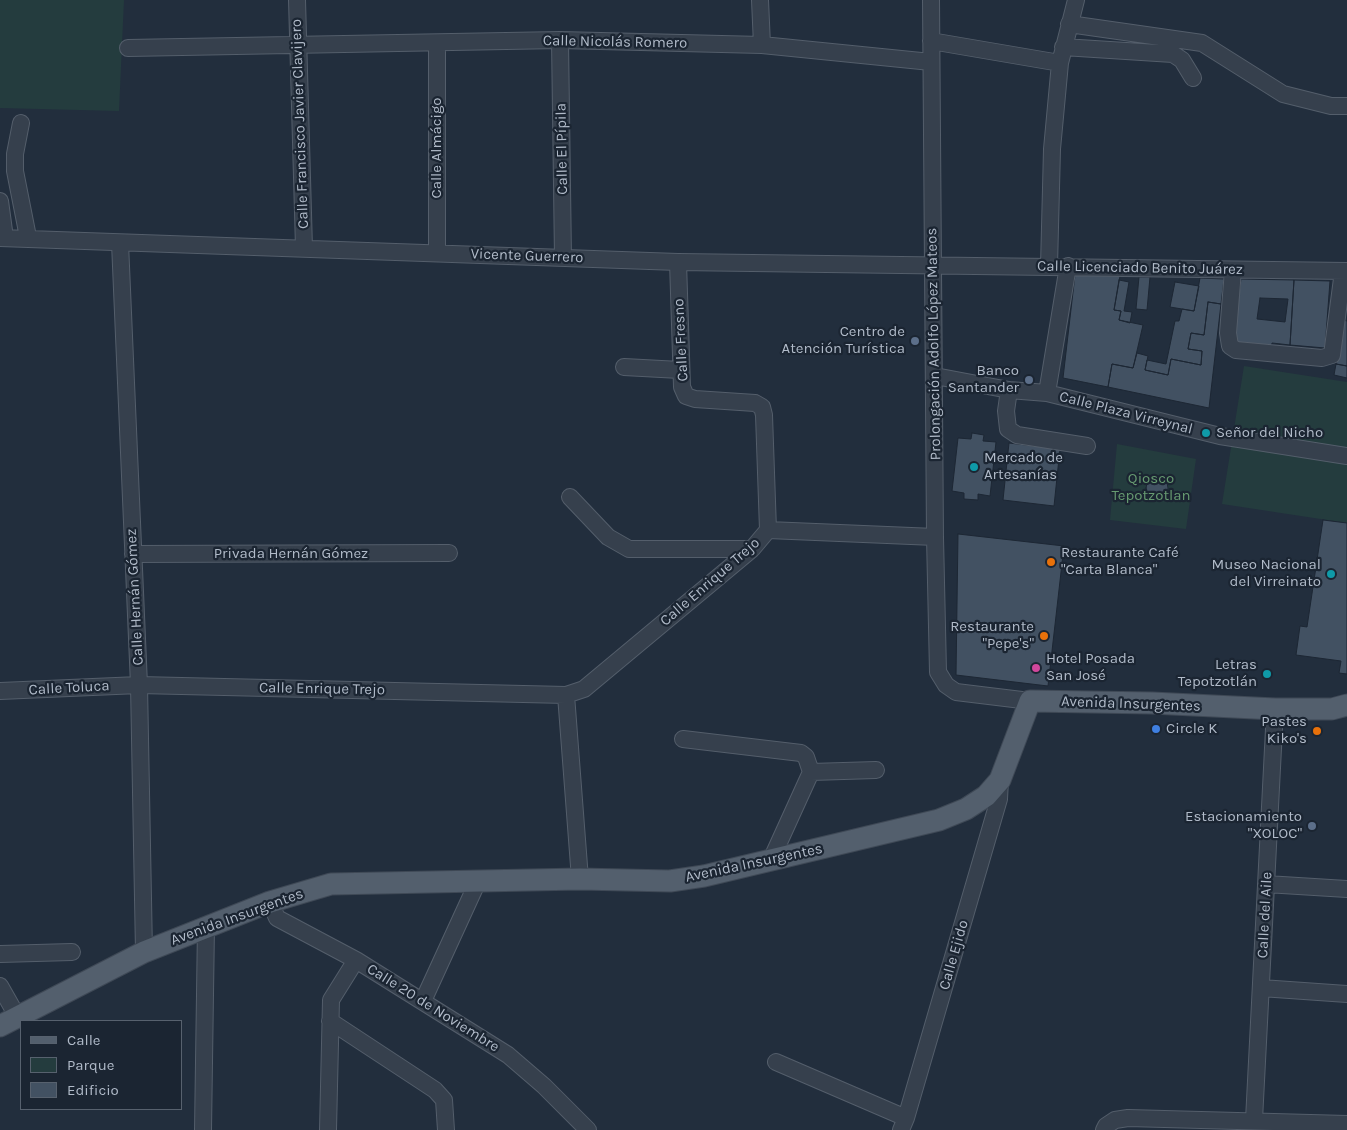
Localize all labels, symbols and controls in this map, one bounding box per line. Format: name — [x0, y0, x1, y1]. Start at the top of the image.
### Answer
street label: Calle Francisco Javier Clavijero — [287, 19, 313, 229]
street label: Calle Nicolás Romero — [543, 32, 687, 52]
street label: Calle Almácigo — [428, 97, 446, 199]
street label: Calle El Pípila — [552, 103, 572, 195]
street label: Prolongación Adolfo López Mateos — [923, 228, 945, 460]
street label: Vicente Guerrero — [470, 245, 584, 267]
street label: Calle Licenciado Benito Juárez — [1037, 257, 1243, 279]
street label: Calle Fresno — [670, 298, 692, 382]
place label: Centro de Atención Turística — [782, 323, 905, 358]
marker: Centro de Atención Turística — [909, 335, 921, 347]
place label: Banco Santander — [948, 362, 1019, 397]
marker: Banco Santander — [1023, 374, 1035, 386]
street label: Calle Plaza Virreynal — [1057, 388, 1195, 438]
place label: Señor del Nicho — [1216, 424, 1323, 442]
marker: Señor del Nicho — [1200, 427, 1212, 439]
place label: Mercado de Artesanías — [984, 449, 1063, 484]
marker: Mercado de Artesanías — [968, 461, 980, 473]
park label: Qiosco Tepotzotlan — [1111, 470, 1191, 505]
street label: Calle Hernán Gómez — [122, 528, 148, 666]
street label: Calle Enrique Trejo — [657, 534, 763, 630]
place label: Restaurante Café "Carta Blanca" — [1061, 544, 1179, 579]
street label: Privada Hernán Gómez — [214, 545, 368, 563]
marker: Restaurante Café "Carta Blanca" — [1045, 556, 1057, 568]
place label: Museo Nacional del Virreinato — [1211, 556, 1321, 591]
marker: Museo Nacional del Virreinato — [1325, 568, 1337, 580]
place label: Restaurante "Pepe's" — [950, 618, 1034, 653]
marker: Restaurante "Pepe's" — [1038, 630, 1050, 642]
place label: Hotel Posada San José — [1046, 650, 1135, 685]
place label: Letras Tepotzotlán — [1178, 656, 1257, 691]
marker: Hotel Posada San José — [1030, 662, 1042, 674]
marker: Letras Tepotzotlán — [1261, 668, 1273, 680]
street label: Calle Toluca — [28, 677, 110, 699]
street label: Calle Enrique Trejo — [259, 679, 385, 699]
street label: Avenida Insurgentes — [1061, 693, 1201, 715]
place label: Pastes Kiko's — [1261, 713, 1307, 748]
place label: Circle K — [1166, 720, 1217, 738]
marker: Circle K — [1150, 723, 1162, 735]
marker: Pastes Kiko's — [1311, 725, 1323, 737]
place label: Estacionamiento "XOLOC" — [1185, 808, 1302, 843]
marker: Estacionamiento "XOLOC" — [1306, 820, 1318, 832]
street label: Avenida Insurgentes — [684, 840, 824, 886]
street label: Calle del Aile — [1254, 871, 1276, 959]
street label: Avenida Insurgentes — [168, 885, 306, 949]
street label: Calle Ejido — [935, 918, 973, 992]
street label: Calle 20 de Noviembre — [364, 960, 502, 1056]
legend — [20, 1020, 182, 1110]
text: Calle — [67, 1031, 101, 1049]
text: Parque — [67, 1056, 115, 1074]
text: Edificio — [67, 1081, 119, 1099]

